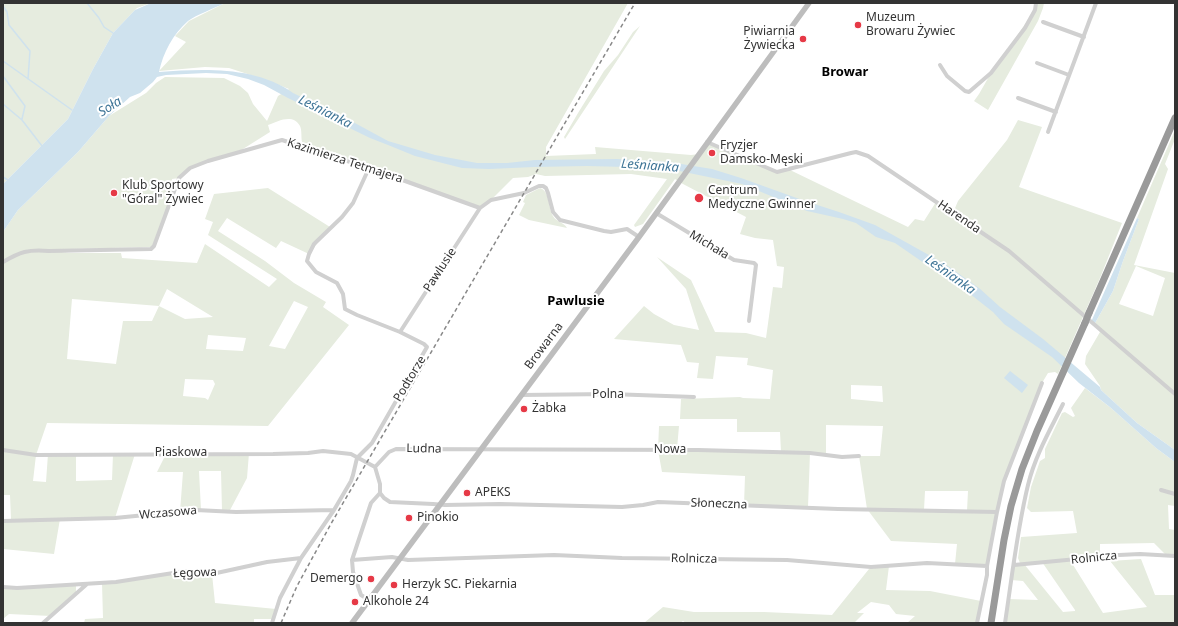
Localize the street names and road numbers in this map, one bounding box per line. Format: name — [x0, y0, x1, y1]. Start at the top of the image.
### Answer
street label: Kazimierza Tetmajera — [285, 136, 405, 186]
street label: Harenda — [935, 197, 983, 237]
street label: Michała — [687, 228, 731, 262]
street label: Pawlusie — [420, 245, 460, 295]
street label: Browarna — [522, 320, 566, 372]
street label: Podtorze — [391, 353, 429, 405]
street label: Polna — [592, 388, 624, 402]
street label: Ludna — [406, 441, 442, 457]
street label: Nowa — [654, 443, 686, 457]
street label: Piaskowa — [155, 446, 207, 460]
street label: Słoneczna — [690, 496, 748, 512]
street label: Wczasowa — [138, 503, 198, 523]
street label: Rolnicza — [1070, 548, 1118, 568]
street label: Rolnicza — [671, 551, 717, 567]
street label: Łęgowa — [173, 565, 217, 581]

